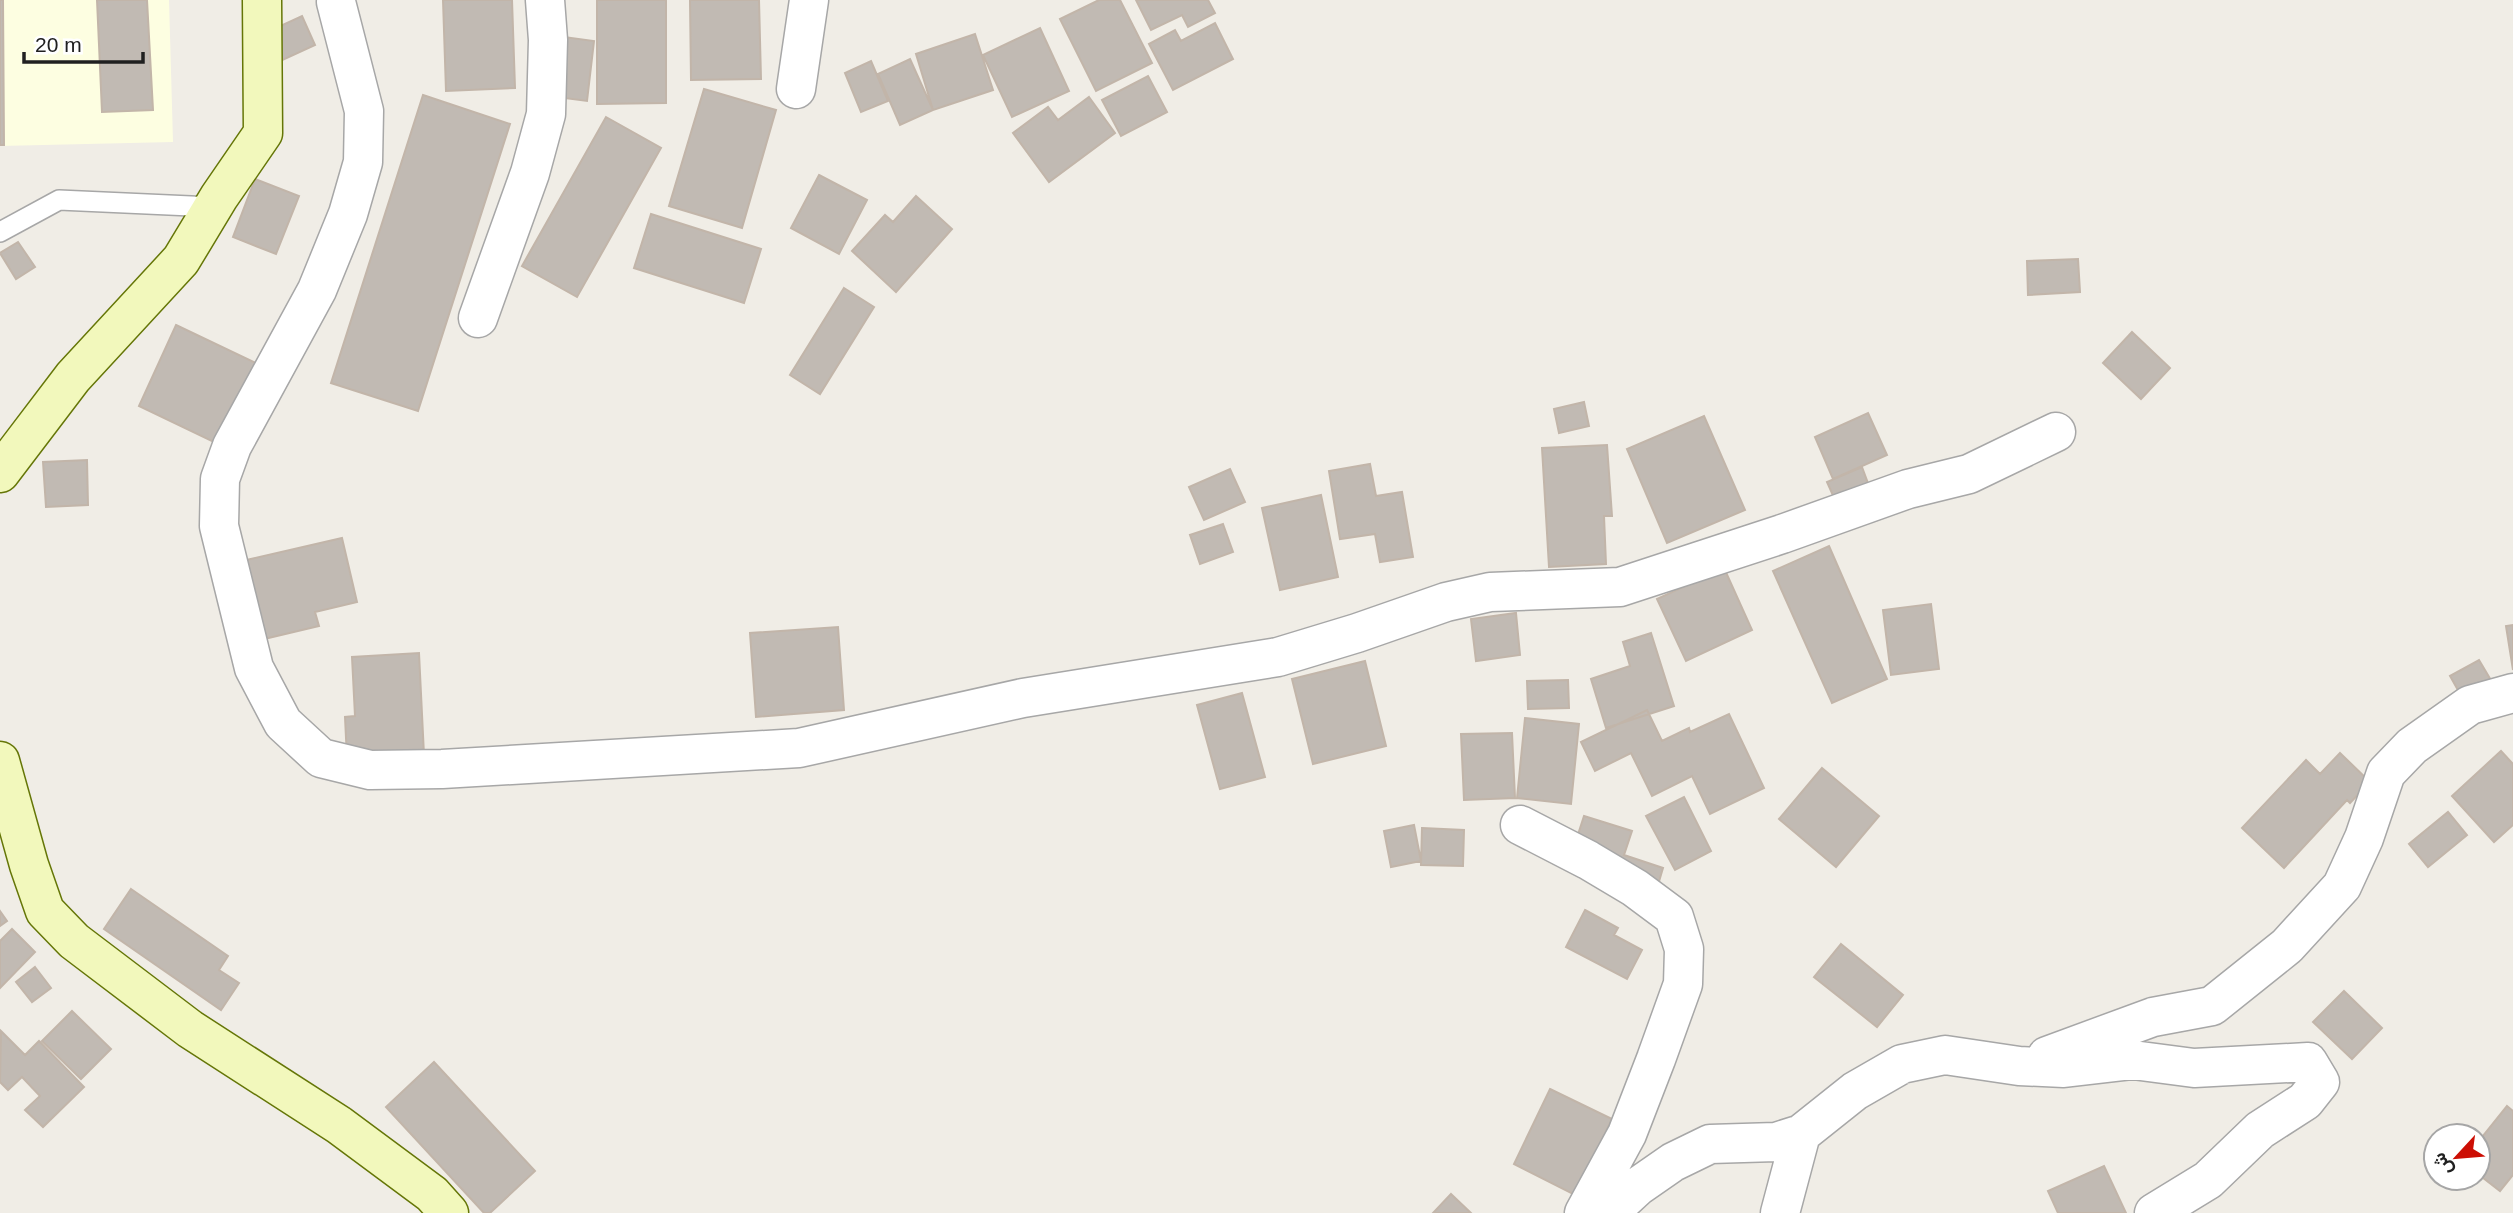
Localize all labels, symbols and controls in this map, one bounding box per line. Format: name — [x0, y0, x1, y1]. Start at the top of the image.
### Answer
scale bar — [24, 21, 144, 65]
text: 20 m — [35, 33, 82, 56]
north arrow — [2422, 1122, 2492, 1192]
text: ش — [2428, 1149, 2458, 1179]

